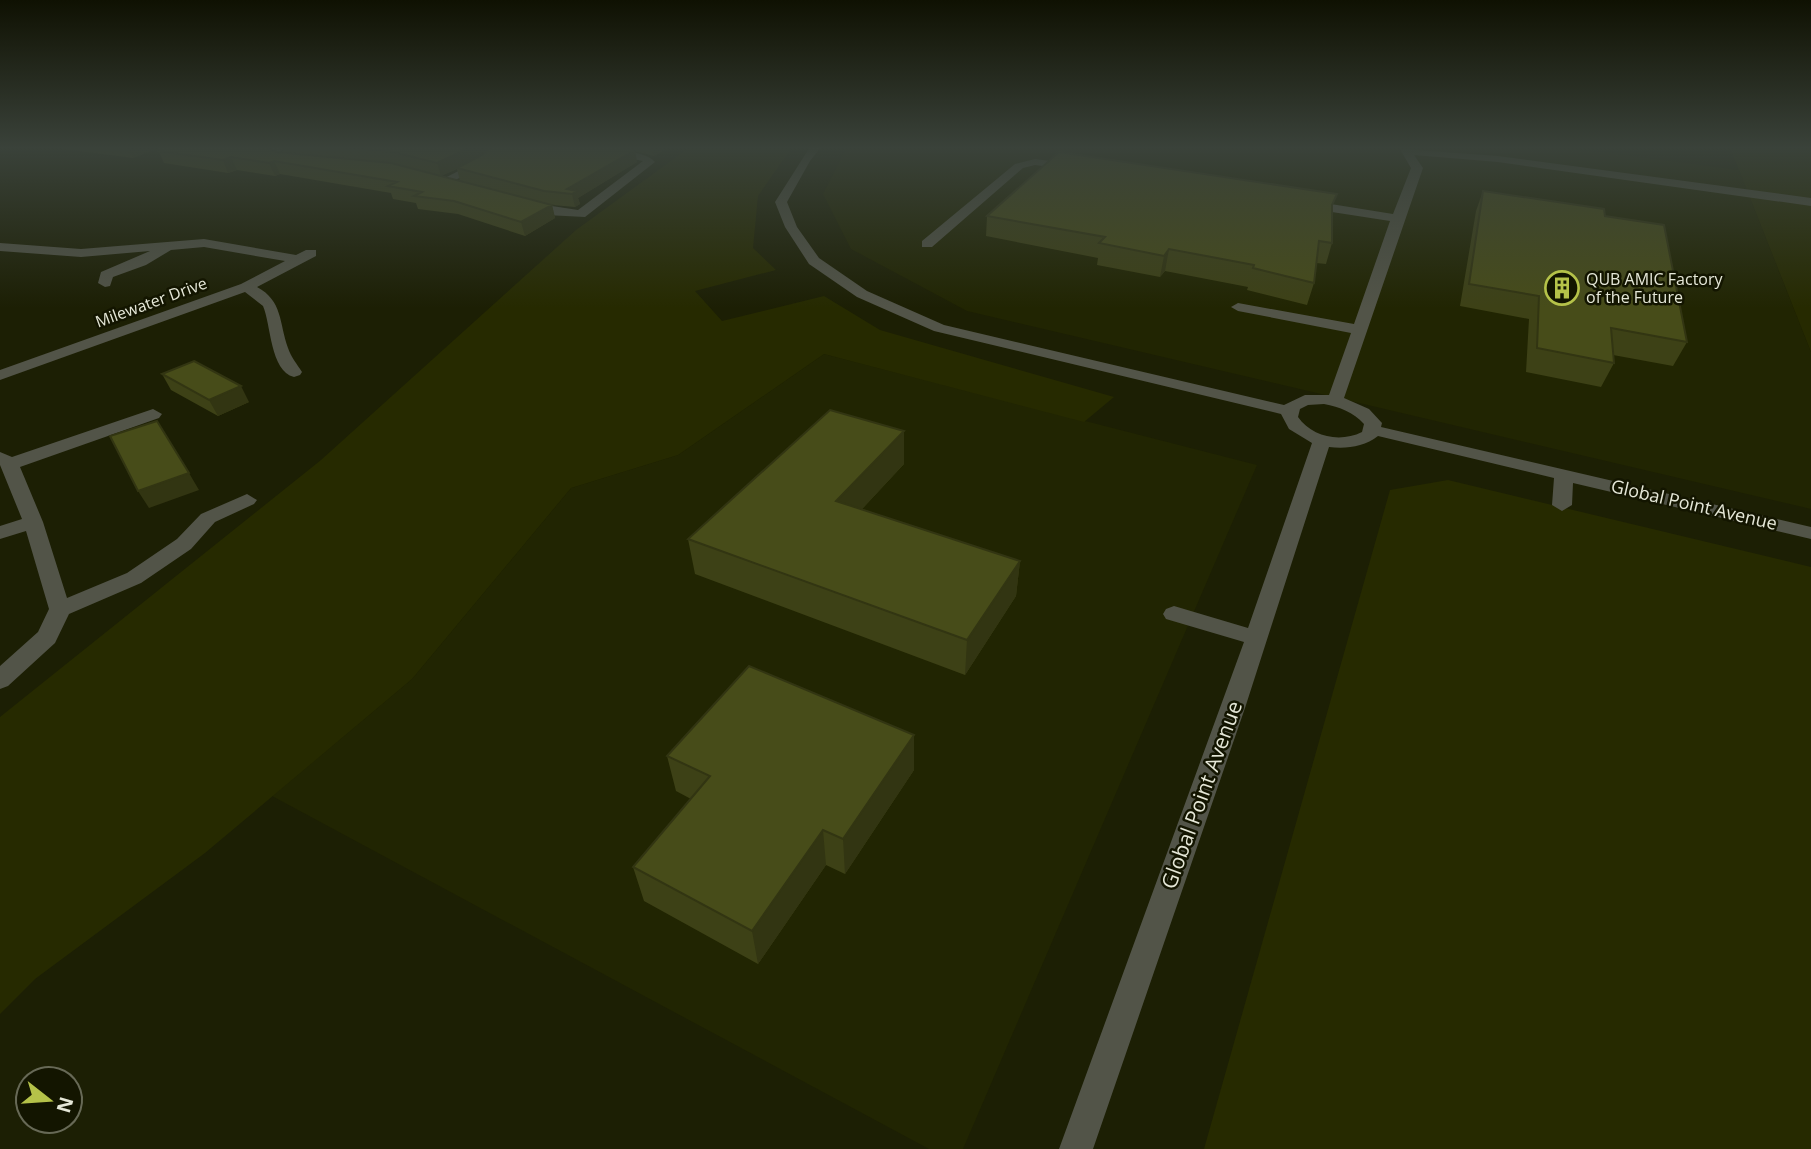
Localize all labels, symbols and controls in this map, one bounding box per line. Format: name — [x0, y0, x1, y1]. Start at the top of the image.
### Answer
place label: QUB AMIC Factory of the Future — [1586, 268, 1723, 308]
building icon: QUB AMIC Factory of the Future — [1543, 269, 1581, 307]
street label: Milewater Drive — [92, 272, 210, 332]
street label: Global Point Avenue — [1609, 473, 1780, 535]
street label: Global Point Avenue — [1154, 697, 1248, 892]
north arrow — [14, 1065, 84, 1135]
text: N — [51, 1094, 80, 1116]

